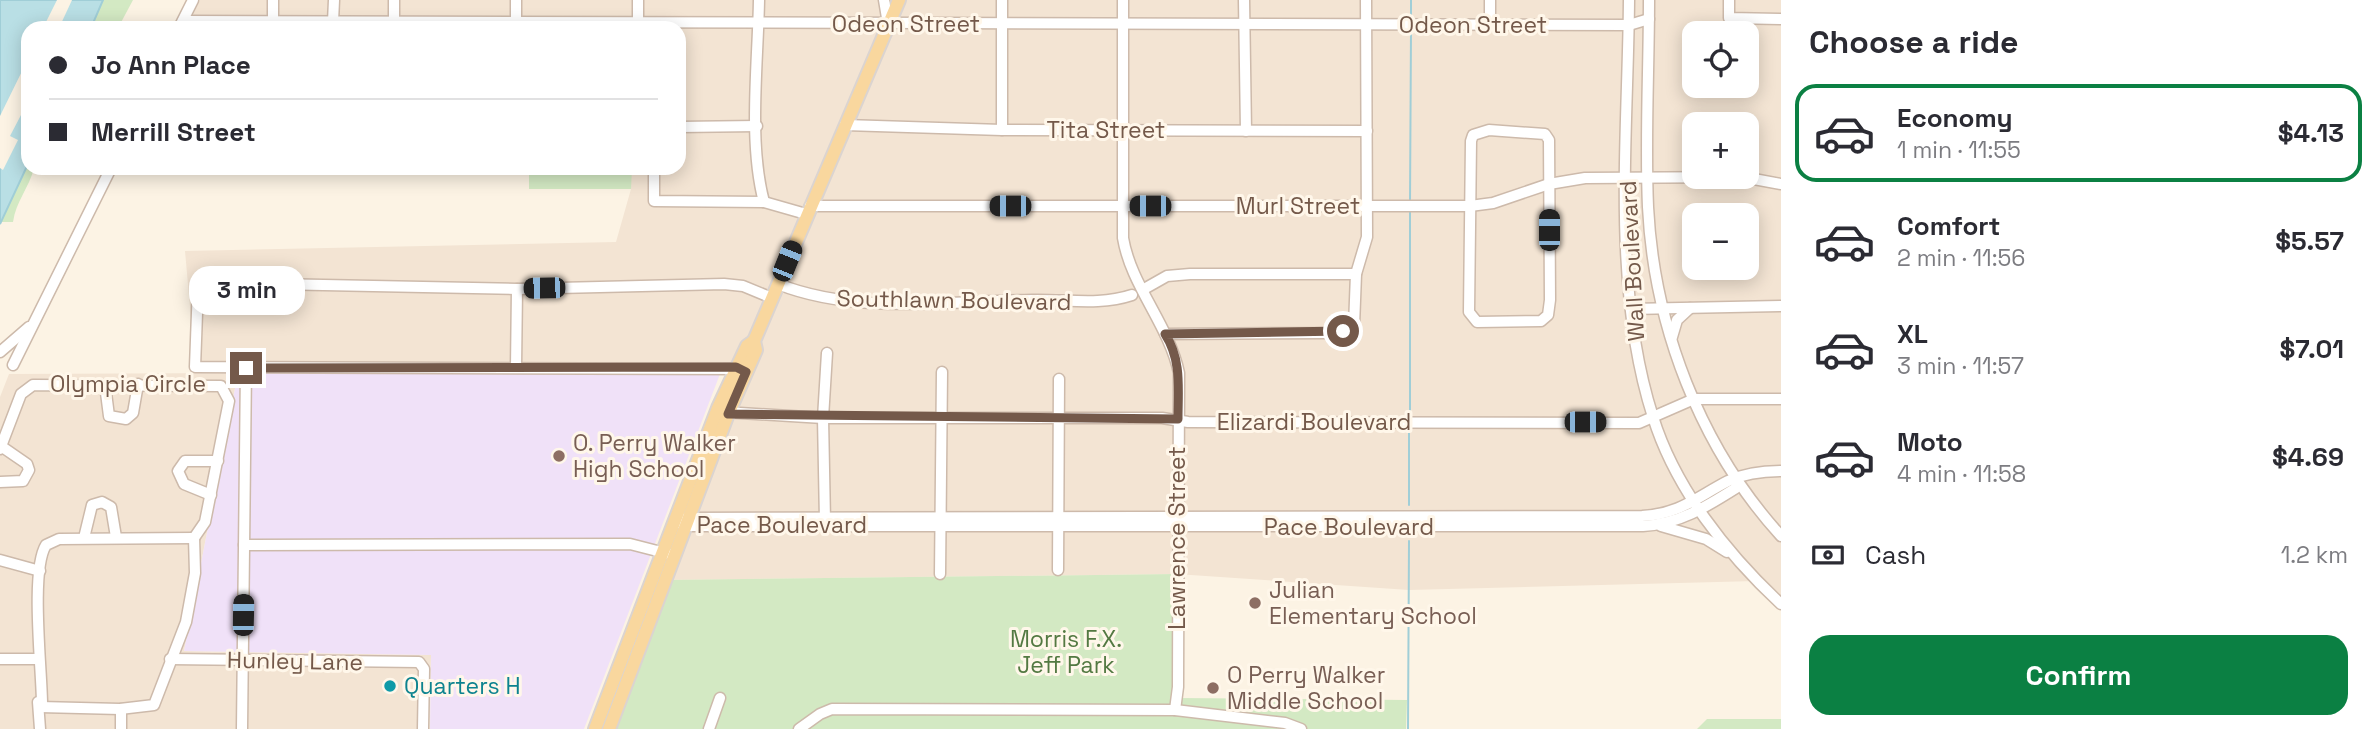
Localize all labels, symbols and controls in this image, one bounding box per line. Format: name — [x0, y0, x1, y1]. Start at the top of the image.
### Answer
street label: Odeon Street — [832, 9, 980, 39]
street label: Odeon Street — [1399, 10, 1547, 40]
map controls — [1682, 21, 1759, 280]
button: locate — [1682, 21, 1759, 98]
text: Choose a ride — [1809, 22, 2019, 62]
text: Jo Ann Place — [91, 48, 251, 82]
text: Economy — [1897, 101, 2013, 135]
icon: car — [1813, 102, 1876, 165]
button: + — [1682, 112, 1759, 189]
text: Merrill Street — [91, 115, 256, 149]
street label: Tita Street — [1047, 115, 1165, 145]
text: $4.13 — [2278, 116, 2344, 150]
text: 1 min · 11:55 — [1897, 135, 2021, 165]
street label: Wall Boulevard — [1613, 180, 1651, 342]
street label: Murl Street — [1236, 191, 1360, 221]
car — [990, 196, 1032, 217]
car — [1130, 196, 1172, 217]
button: − — [1682, 203, 1759, 280]
car — [1539, 209, 1560, 251]
text: Comfort — [1897, 209, 2000, 243]
icon: car — [1813, 210, 1876, 273]
text: $5.57 — [2275, 224, 2344, 258]
car — [770, 238, 805, 284]
text: 2 min · 11:56 — [1897, 243, 2025, 273]
callout: 3 min — [188, 266, 304, 316]
text: 3 min — [217, 275, 277, 305]
car — [523, 277, 566, 299]
street label: Southlawn Boulevard — [836, 283, 1072, 317]
route start — [1327, 315, 1359, 347]
text: XL — [1897, 317, 1928, 351]
icon: car — [1813, 318, 1876, 381]
text: $7.01 — [2280, 332, 2344, 366]
text: 3 min · 11:57 — [1897, 351, 2024, 381]
route end — [230, 352, 262, 384]
street label: Olympia Circle — [50, 369, 206, 399]
street label: Elizardi Boulevard — [1217, 407, 1411, 437]
car — [1565, 412, 1607, 433]
text: Moto — [1897, 425, 1963, 459]
icon: car — [1813, 426, 1876, 489]
place label: O. Perry Walker High School — [573, 428, 736, 484]
text: $4.69 — [2272, 440, 2344, 474]
street label: Lawrence Street — [1162, 446, 1192, 630]
marker: O. Perry Walker High School — [551, 448, 567, 464]
text: 4 min · 11:58 — [1897, 459, 2026, 489]
street label: Pace Boulevard — [697, 510, 867, 540]
street label: Pace Boulevard — [1264, 512, 1434, 542]
icon: cash — [1809, 536, 1847, 574]
text: Cash — [1865, 538, 1926, 572]
text: 1.2 km — [2281, 540, 2348, 570]
place label: Julian Elementary School — [1269, 575, 1477, 631]
car — [233, 594, 254, 636]
marker: Julian Elementary School — [1247, 595, 1263, 611]
park label: Morris F.X. Jeff Park — [1010, 624, 1122, 680]
button: Confirm — [1809, 635, 2348, 715]
street label: Hunley Lane — [227, 645, 363, 677]
place label: O Perry Walker Middle School — [1227, 660, 1385, 716]
place label: Quarters H — [404, 671, 521, 701]
marker: Quarters H — [382, 678, 398, 694]
marker: O Perry Walker Middle School — [1205, 680, 1221, 696]

